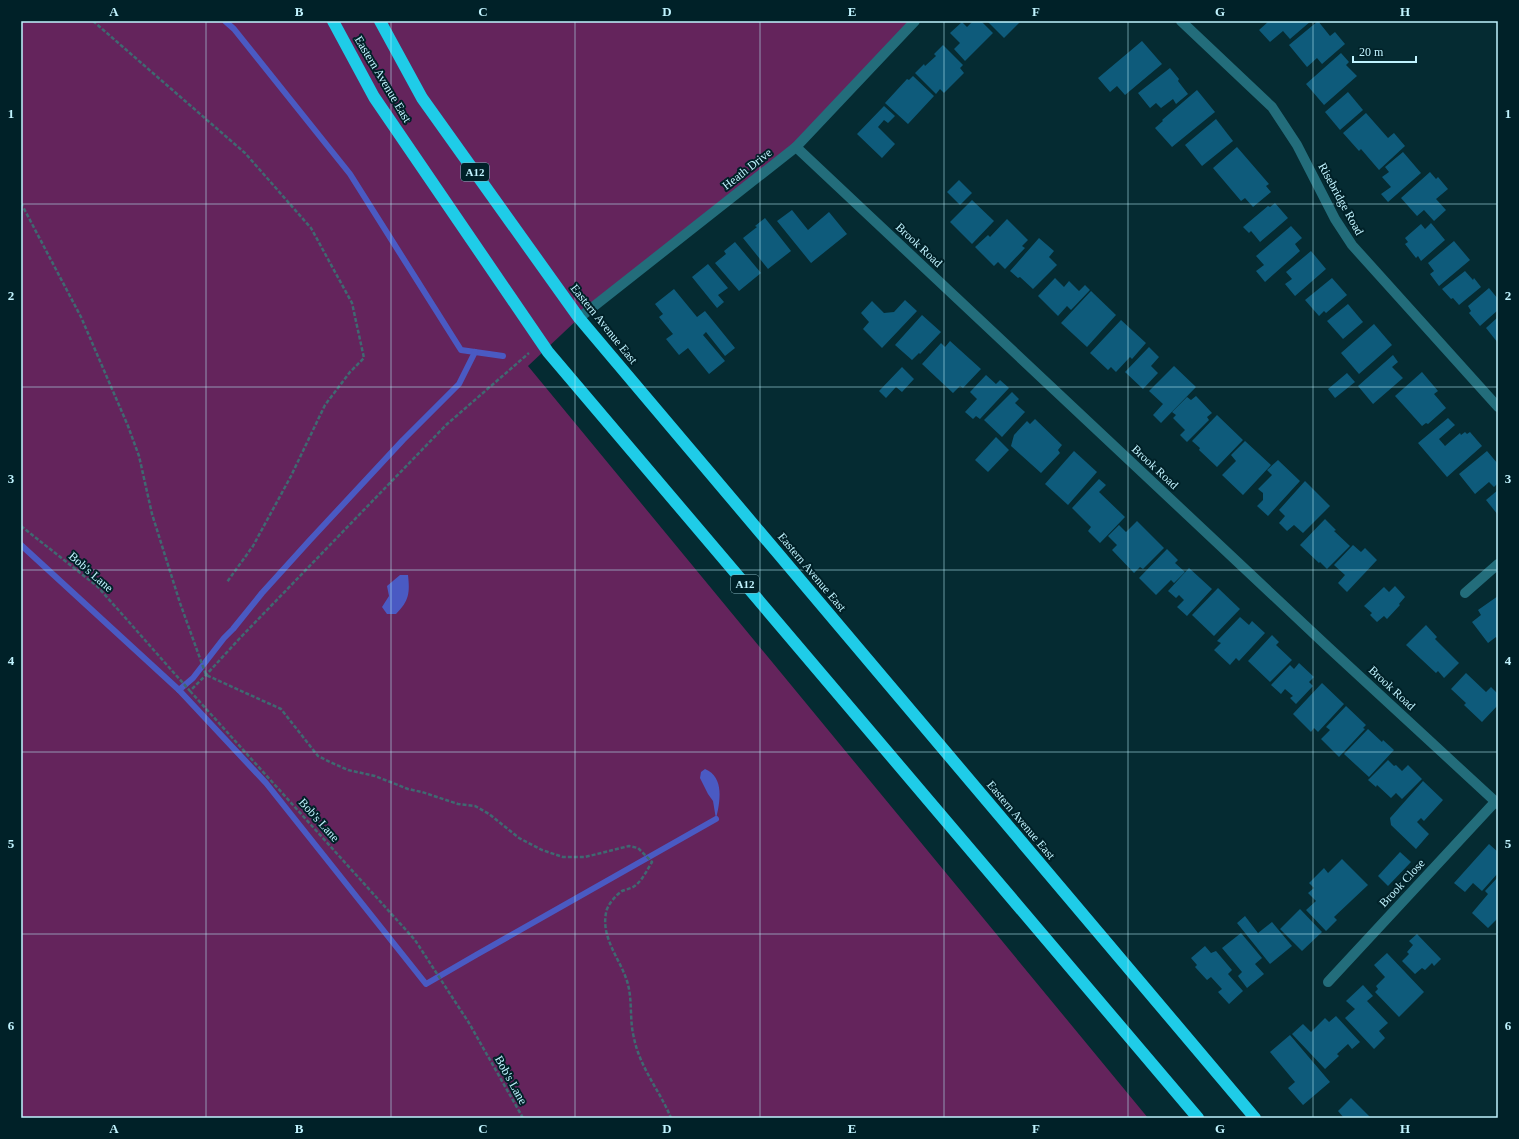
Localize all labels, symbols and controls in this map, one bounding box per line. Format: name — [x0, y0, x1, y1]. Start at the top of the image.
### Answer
text: A — [109, 4, 119, 19]
text: B — [295, 4, 304, 19]
text: C — [478, 4, 488, 19]
text: D — [662, 4, 672, 19]
text: E — [848, 4, 856, 19]
text: F — [1032, 4, 1040, 19]
text: G — [1215, 4, 1225, 19]
text: H — [1400, 4, 1410, 19]
street label: Eastern Avenue East — [352, 33, 415, 125]
scale bar — [1353, 38, 1416, 64]
text: 20 m — [1359, 45, 1384, 59]
text: 1 — [8, 106, 14, 121]
text: 1 — [1505, 106, 1511, 121]
street label: Heath Drive — [719, 145, 775, 193]
street label: Risebridge Road — [1315, 160, 1367, 238]
road number: A12 — [461, 163, 489, 181]
street label: Brook Road — [893, 220, 945, 270]
street label: Eastern Avenue East — [568, 281, 641, 367]
text: 2 — [8, 288, 14, 303]
text: 2 — [1505, 288, 1511, 303]
street label: Brook Road — [1129, 442, 1181, 492]
text: 3 — [8, 471, 15, 486]
text: 3 — [1505, 471, 1512, 486]
street label: Eastern Avenue East — [775, 530, 849, 615]
street label: Bob's Lane — [66, 549, 116, 595]
road number: A12 — [731, 575, 759, 593]
text: 4 — [8, 653, 15, 668]
text: 4 — [1505, 653, 1512, 668]
street label: Brook Road — [1366, 663, 1418, 713]
street label: Eastern Avenue East — [984, 778, 1058, 863]
street label: Bob's Lane — [296, 795, 342, 845]
text: 5 — [8, 836, 15, 851]
text: 5 — [1505, 836, 1512, 851]
street label: Brook Close — [1376, 856, 1428, 910]
text: 6 — [8, 1018, 15, 1033]
text: 6 — [1505, 1018, 1512, 1033]
street label: Bob's Lane — [492, 1053, 530, 1107]
text: A — [109, 1121, 119, 1136]
text: B — [295, 1121, 304, 1136]
text: C — [478, 1121, 488, 1136]
text: D — [662, 1121, 672, 1136]
text: E — [848, 1121, 856, 1136]
text: F — [1032, 1121, 1040, 1136]
text: G — [1215, 1121, 1225, 1136]
text: H — [1400, 1121, 1410, 1136]

